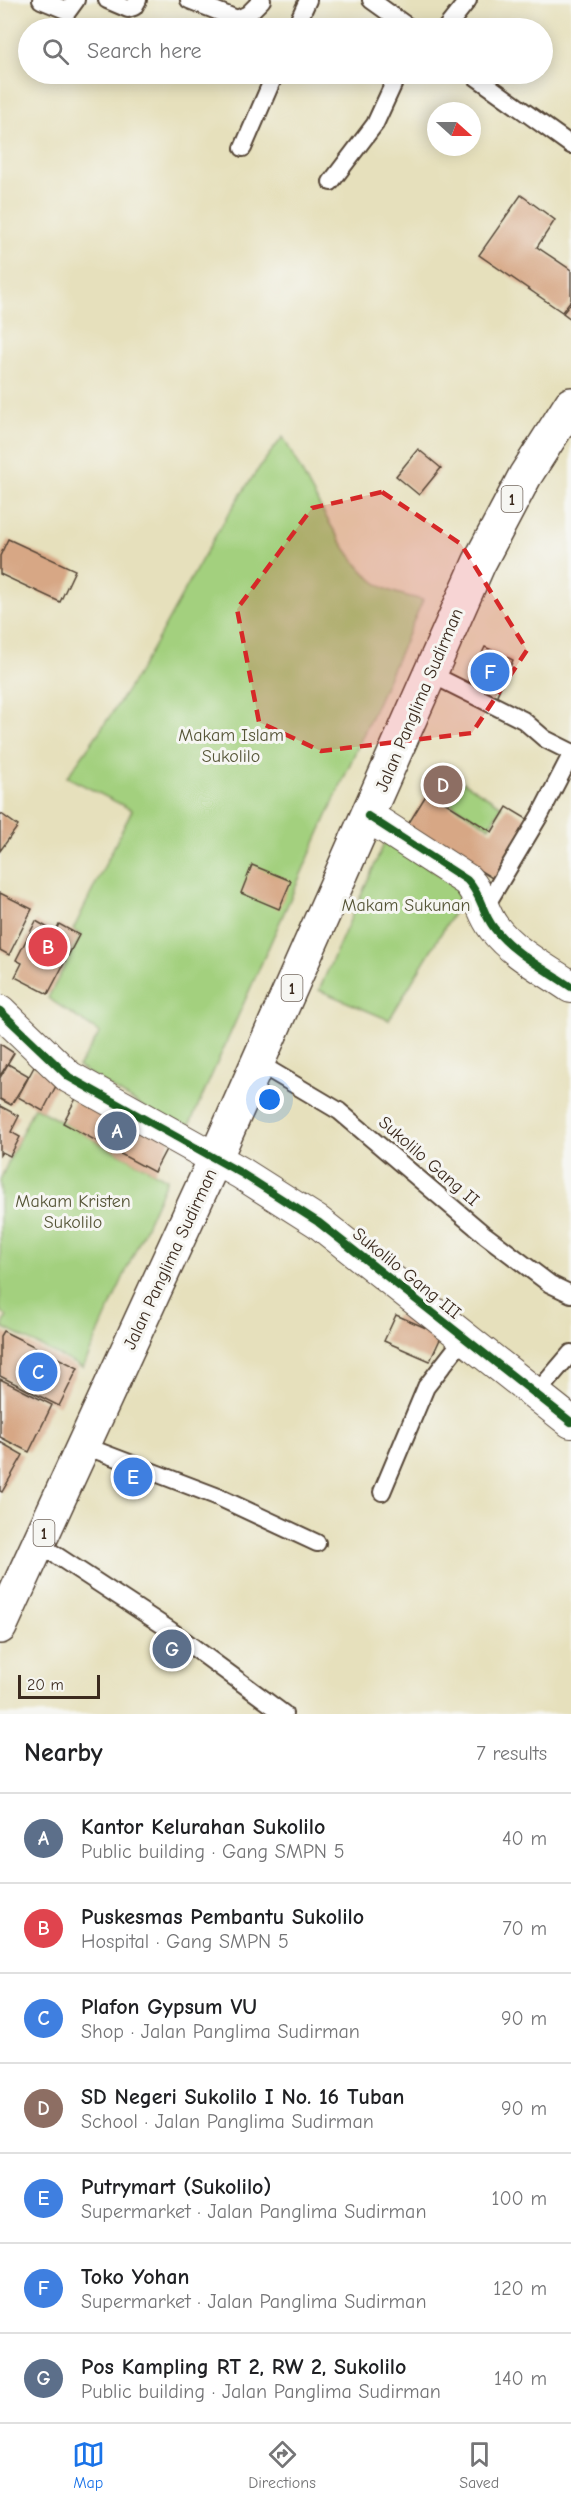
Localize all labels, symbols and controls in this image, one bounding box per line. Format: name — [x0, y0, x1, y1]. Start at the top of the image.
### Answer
search box — [18, 18, 553, 84]
icon: search — [39, 35, 72, 68]
text: Search here — [87, 38, 202, 64]
north arrow — [427, 102, 481, 156]
road number: 1 — [502, 486, 522, 512]
street label: Jalan Panglima Sudirman — [371, 605, 468, 795]
pin: F — [470, 650, 510, 694]
park label: Makam Islam Sukolilo — [178, 725, 284, 767]
pin: D — [424, 762, 462, 808]
park label: Makam Sukunan — [341, 895, 471, 916]
pin: B — [28, 924, 68, 970]
road number: 1 — [282, 975, 302, 1001]
your location — [255, 1085, 284, 1114]
pin: A — [98, 1108, 136, 1154]
street label: Sukolilo Gang II — [374, 1112, 483, 1211]
street label: Jalan Panglima Sudirman — [119, 1165, 222, 1353]
park label: Makam Kristen Sukolilo — [15, 1191, 131, 1233]
street label: Sukolilo Gang III — [348, 1223, 465, 1324]
pin: C — [18, 1350, 57, 1394]
pin: E — [114, 1454, 152, 1500]
road number: 1 — [34, 1520, 54, 1546]
pin: G — [152, 1626, 192, 1672]
scale bar — [18, 1672, 100, 1700]
text: 20 m — [27, 1676, 64, 1694]
text: Nearby — [24, 1738, 103, 1768]
text: 7 results — [476, 1742, 547, 1765]
text: Kantor Kelurahan Sukolilo — [81, 1814, 325, 1840]
text: A — [38, 1827, 49, 1850]
text: 40 m — [502, 1827, 547, 1850]
text: Public building · Gang SMPN 5 — [81, 1840, 345, 1863]
text: Puskesmas Pembantu Sukolilo — [81, 1904, 364, 1930]
text: B — [37, 1917, 50, 1940]
text: 70 m — [502, 1917, 547, 1940]
text: Hospital · Gang SMPN 5 — [81, 1930, 289, 1953]
text: Plafon Gypsum VU — [81, 1994, 257, 2020]
text: C — [37, 2007, 50, 2030]
text: 90 m — [501, 2007, 547, 2030]
text: Shop · Jalan Panglima Sudirman — [81, 2020, 360, 2043]
text: SD Negeri Sukolilo I No. 16 Tuban — [81, 2084, 405, 2110]
text: D — [37, 2097, 50, 2120]
text: 90 m — [501, 2097, 547, 2120]
text: School · Jalan Panglima Sudirman — [81, 2110, 374, 2133]
text: Putrymart (Sukolilo) — [81, 2174, 271, 2200]
text: E — [38, 2187, 49, 2210]
text: 100 m — [492, 2187, 547, 2210]
text: Supermarket · Jalan Panglima Sudirman — [81, 2200, 426, 2223]
text: Toko Yohan — [81, 2264, 189, 2290]
text: F — [38, 2277, 49, 2300]
text: 120 m — [493, 2277, 547, 2300]
text: Supermarket · Jalan Panglima Sudirman — [81, 2290, 426, 2313]
text: Pos Kampling RT 2, RW 2, Sukolilo — [81, 2354, 406, 2380]
text: G — [36, 2367, 51, 2390]
text: 140 m — [494, 2367, 547, 2390]
text: Public building · Jalan Panglima Sudirman — [81, 2380, 441, 2403]
tab: Map — [72, 2438, 105, 2492]
tab: Directions — [248, 2438, 316, 2492]
tab: Saved — [459, 2438, 499, 2492]

